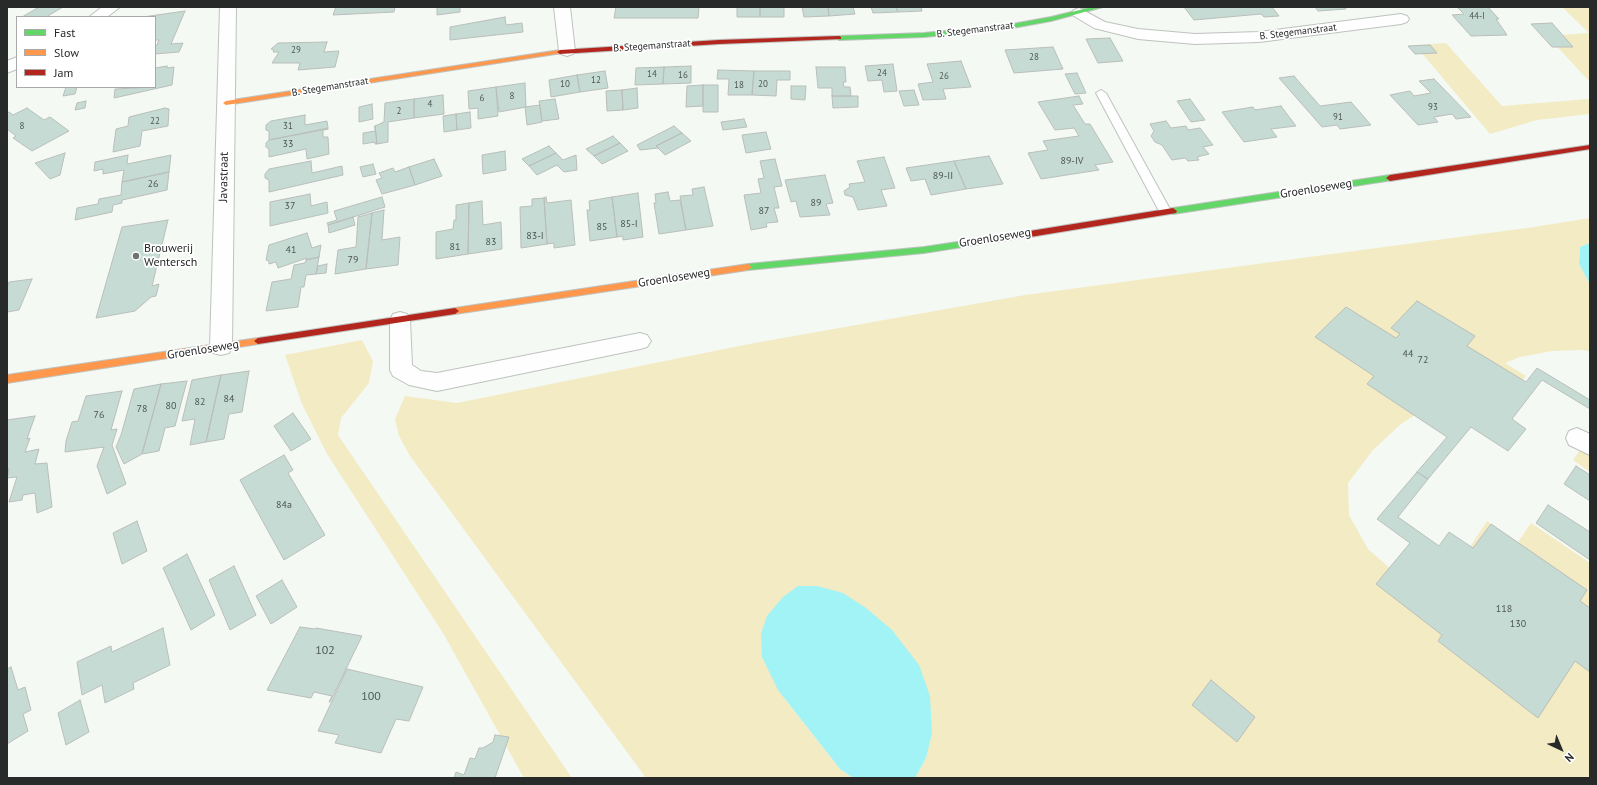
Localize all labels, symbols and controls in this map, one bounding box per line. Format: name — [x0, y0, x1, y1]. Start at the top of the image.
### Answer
house number: 44-I — [1469, 11, 1485, 21]
legend — [16, 16, 156, 88]
street label: B. Stegemanstraat — [936, 19, 1014, 41]
street label: B. Stegemanstraat — [1259, 21, 1337, 43]
text: Fast — [54, 25, 75, 40]
street label: B. Stegemanstraat — [613, 37, 691, 55]
text: Slow — [54, 45, 79, 60]
house number: 29 — [291, 45, 301, 55]
house number: 28 — [1029, 52, 1039, 62]
text: Jam — [54, 65, 73, 80]
house number: 24 — [877, 68, 887, 78]
house number: 14 — [647, 69, 657, 79]
house number: 16 — [678, 70, 688, 80]
house number: 26 — [939, 71, 949, 81]
street label: B. Stegemanstraat — [291, 75, 369, 99]
house number: 12 — [591, 75, 601, 85]
house number: 10 — [560, 79, 570, 89]
house number: 20 — [758, 79, 768, 89]
house number: 18 — [734, 80, 744, 90]
house number: 8 — [510, 91, 514, 101]
house number: 6 — [480, 93, 484, 103]
house number: 4 — [428, 99, 432, 109]
house number: 93 — [1428, 102, 1438, 112]
house number: 2 — [397, 106, 401, 116]
house number: 91 — [1333, 112, 1343, 122]
house number: 22 — [150, 116, 160, 126]
house number: 8 — [20, 121, 24, 131]
house number: 31 — [283, 121, 293, 131]
house number: 33 — [283, 138, 293, 150]
street label: Javastraat — [216, 152, 232, 202]
house number: 89-IV — [1060, 155, 1084, 167]
house number: 89-II — [933, 170, 953, 182]
street label: Groenloseweg — [1279, 176, 1353, 202]
house number: 26 — [148, 178, 158, 190]
house number: 89 — [811, 197, 821, 209]
house number: 37 — [285, 200, 295, 212]
house number: 87 — [759, 205, 769, 217]
house number: 85-I — [620, 218, 638, 230]
house number: 85 — [597, 221, 607, 233]
street label: Groenloseweg — [958, 225, 1032, 251]
house number: 83-I — [526, 230, 544, 242]
house number: 83 — [486, 236, 496, 248]
house number: 81 — [450, 241, 460, 253]
place label: Brouwerij Wentersch — [144, 242, 197, 270]
house number: 41 — [286, 244, 296, 256]
marker: Brouwerij Wentersch — [131, 251, 141, 261]
house number: 79 — [348, 254, 358, 266]
street label: Groenloseweg — [637, 265, 711, 291]
street label: Groenloseweg — [166, 337, 240, 363]
house number: 44 — [1403, 348, 1413, 360]
house number: 72 — [1418, 354, 1428, 366]
house number: 84 — [224, 393, 234, 405]
house number: 82 — [195, 396, 205, 408]
house number: 80 — [166, 400, 176, 412]
house number: 78 — [137, 403, 147, 415]
house number: 76 — [94, 409, 104, 421]
house number: 84a — [276, 499, 292, 511]
house number: 118 — [1496, 603, 1512, 615]
house number: 130 — [1510, 618, 1526, 630]
house number: 102 — [315, 644, 335, 658]
house number: 100 — [361, 690, 381, 704]
north arrow — [1541, 729, 1581, 769]
text: N — [1562, 750, 1577, 765]

